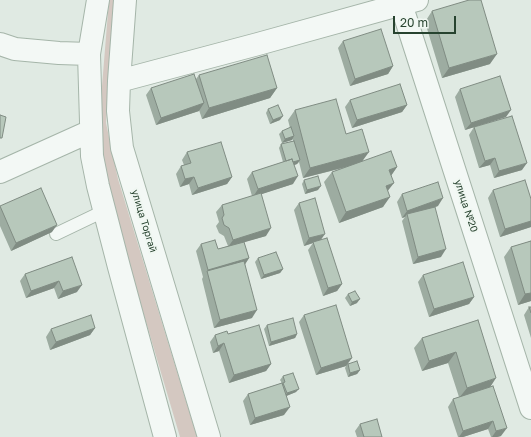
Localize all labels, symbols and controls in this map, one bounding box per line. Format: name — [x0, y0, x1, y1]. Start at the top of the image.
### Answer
scale bar — [395, 8, 458, 34]
text: 20 m — [400, 15, 428, 30]
street label: улица №20 — [452, 178, 480, 234]
street label: улица Торгай — [129, 188, 159, 254]

